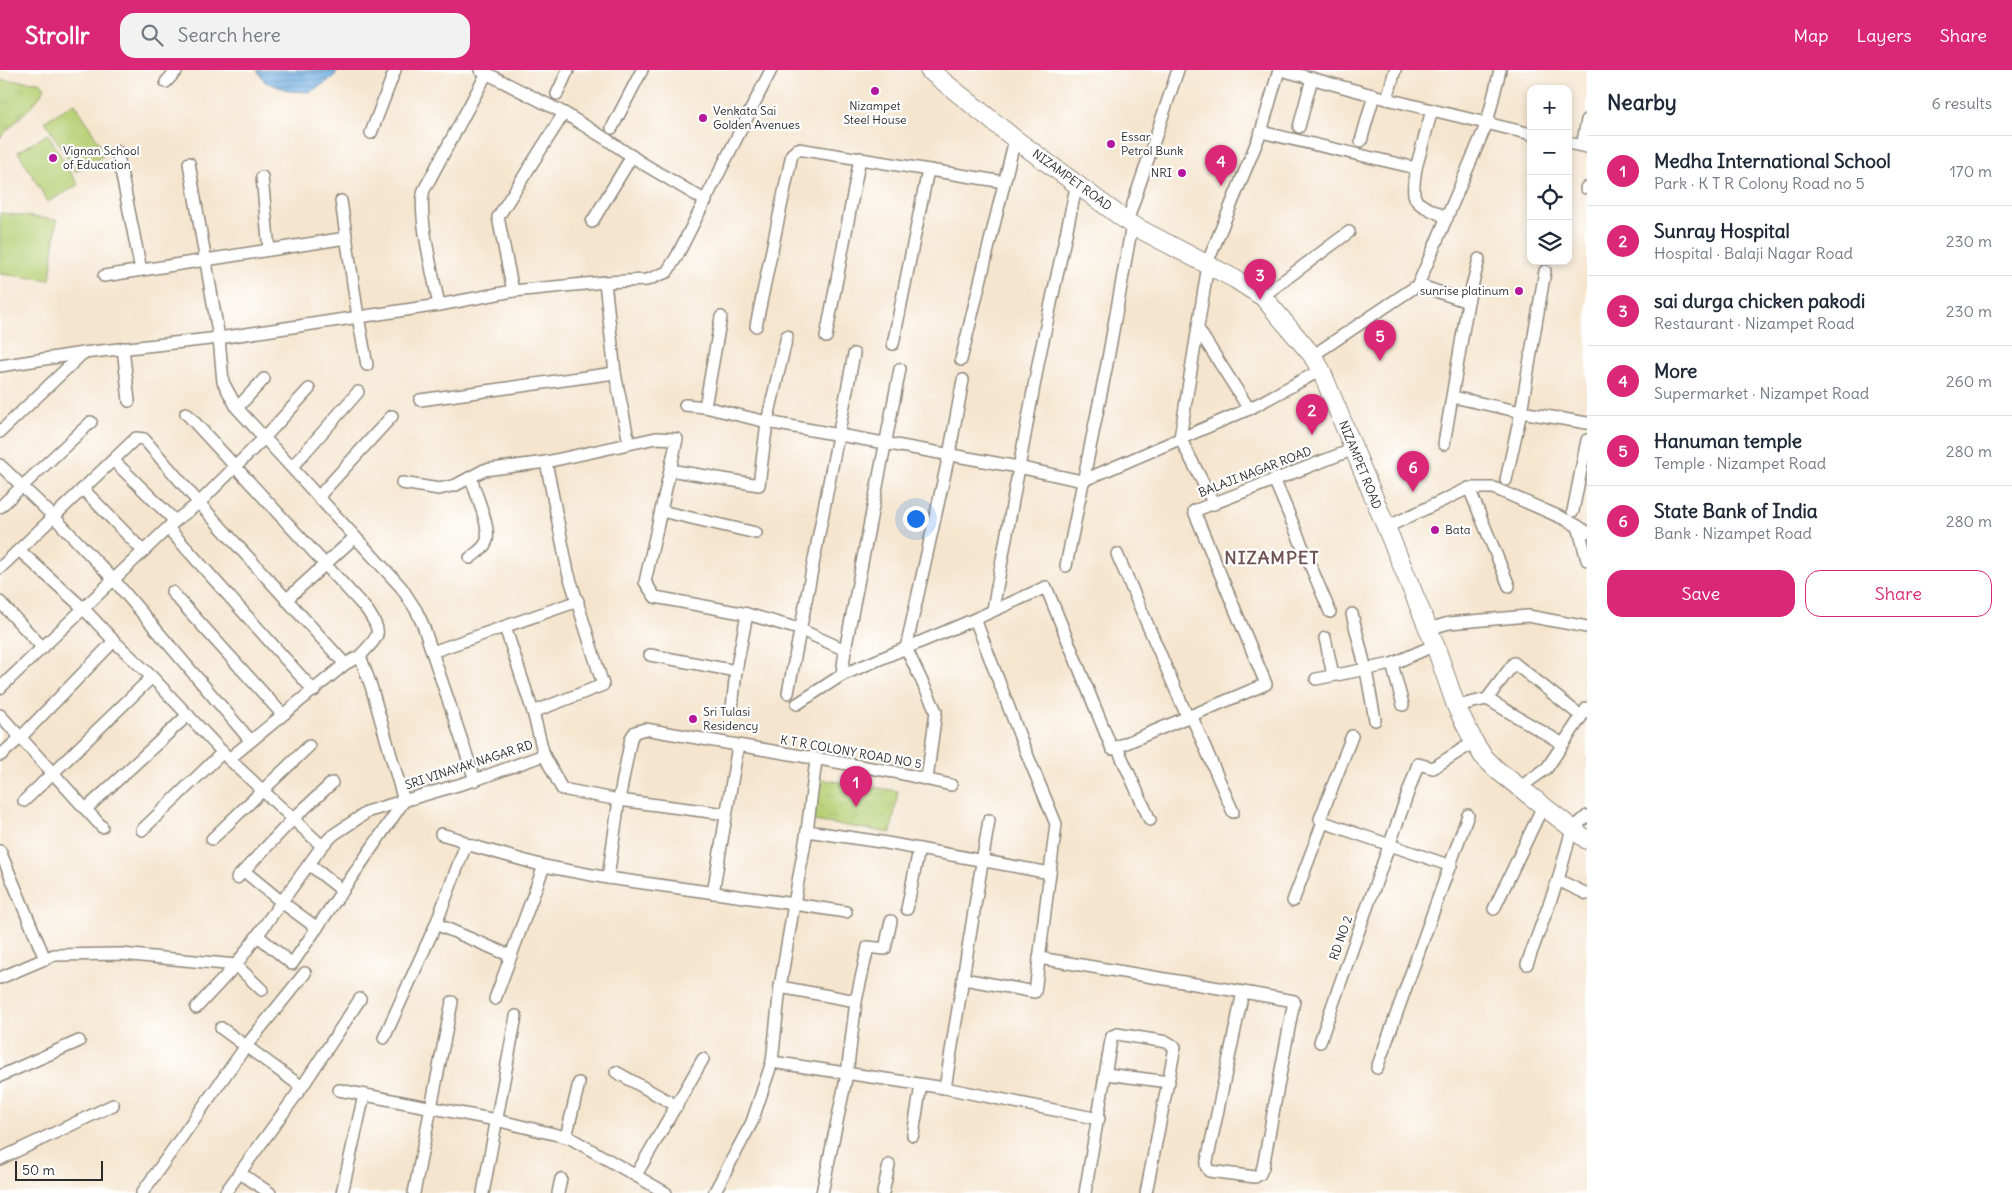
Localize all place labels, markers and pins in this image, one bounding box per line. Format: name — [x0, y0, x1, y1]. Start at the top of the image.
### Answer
marker: Nizampet Steel House — [869, 85, 881, 97]
place label: Nizampet Steel House — [843, 98, 907, 127]
place label: Venkata Sai Golden Avenues — [713, 103, 800, 132]
marker: Venkata Sai Golden Avenues — [697, 112, 709, 124]
place label: Essar Petrol Bunk — [1121, 129, 1183, 158]
marker: Essar Petrol Bunk — [1105, 138, 1117, 150]
place label: Vignan School of Education — [63, 143, 139, 172]
pin: 4 — [1205, 145, 1237, 186]
marker: Vignan School of Education — [47, 152, 59, 164]
place label: NRI — [1151, 165, 1172, 180]
marker: NRI — [1176, 167, 1188, 179]
pin: 3 — [1244, 259, 1276, 300]
place label: sunrise platinum — [1420, 283, 1509, 298]
marker: sunrise platinum — [1513, 285, 1525, 297]
pin: 5 — [1364, 320, 1396, 361]
pin: 2 — [1296, 394, 1328, 435]
pin: 6 — [1397, 451, 1429, 492]
place label: Bata — [1445, 522, 1471, 537]
marker: Bata — [1429, 524, 1441, 536]
place label: Sri Tulasi Residency — [703, 704, 758, 733]
marker: Sri Tulasi Residency — [687, 713, 699, 725]
pin: 1 — [840, 766, 872, 807]

